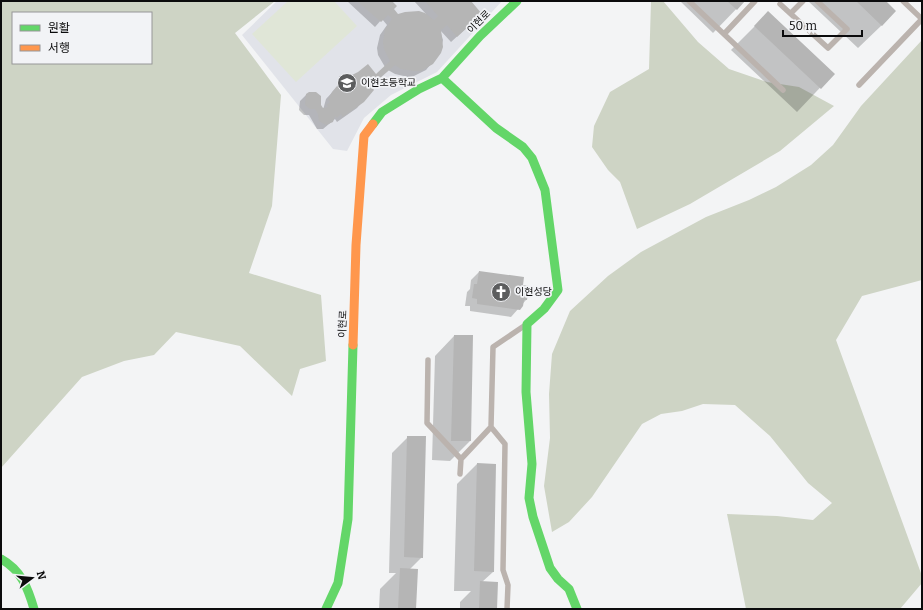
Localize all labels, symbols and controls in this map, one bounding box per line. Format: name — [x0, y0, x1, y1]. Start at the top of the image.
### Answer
street label: 이현로 — [465, 8, 493, 36]
legend — [12, 12, 152, 64]
scale bar — [783, 12, 862, 38]
text: 50 m — [789, 19, 818, 33]
text: 원활 — [48, 21, 70, 35]
text: 서행 — [48, 41, 70, 55]
school or university icon: 이현초등학교 — [336, 72, 358, 94]
place label: 이현초등학교 — [361, 77, 416, 89]
church icon: 이현성당 — [490, 281, 512, 303]
place label: 이현성당 — [515, 286, 552, 298]
street label: 이현로 — [337, 310, 349, 338]
north arrow — [12, 558, 52, 598]
text: N — [34, 570, 49, 582]

